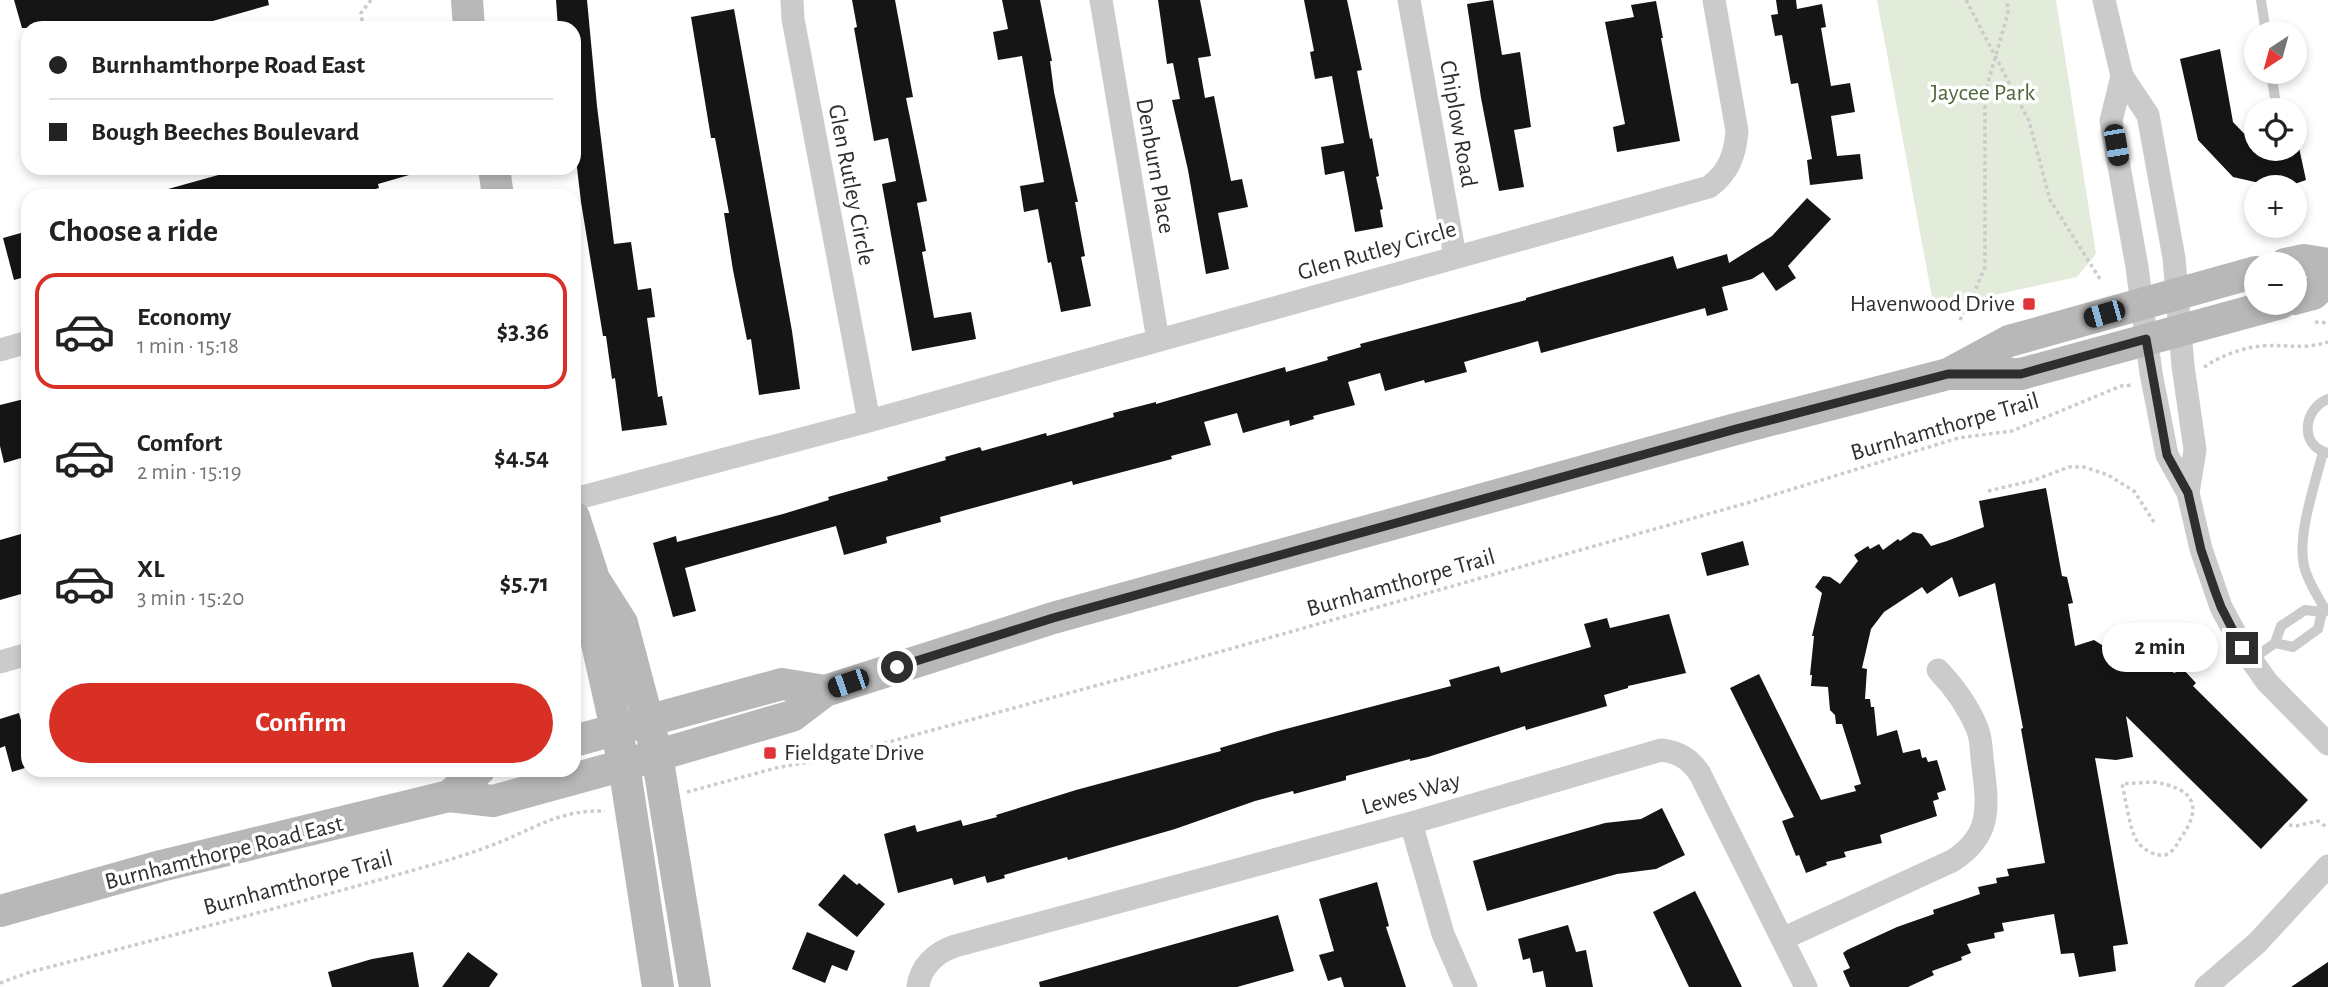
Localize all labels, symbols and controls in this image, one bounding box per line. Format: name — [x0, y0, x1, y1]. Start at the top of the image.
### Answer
north arrow — [2244, 21, 2306, 84]
map controls — [2244, 21, 2307, 315]
text: Burnhamthorpe Road East — [91, 52, 365, 78]
street label: Chiplow Road — [1435, 59, 1481, 189]
park label: Jaycee Park — [1931, 81, 2035, 105]
street label: Denburn Place — [1131, 96, 1179, 236]
button: locate — [2244, 98, 2307, 161]
street label: Glen Rutley Circle — [824, 102, 878, 268]
text: Bough Beeches Boulevard — [91, 119, 359, 145]
car — [2103, 122, 2130, 168]
button: + — [2244, 175, 2307, 238]
text: Choose a ride — [49, 215, 218, 247]
street label: Glen Rutley Circle — [1295, 217, 1459, 285]
button: − — [2244, 252, 2307, 315]
place label: Havenwood Drive — [1850, 292, 2015, 316]
marker: Havenwood Drive — [2021, 296, 2037, 312]
car — [2081, 298, 2128, 330]
icon: car — [53, 300, 116, 363]
text: Economy — [137, 304, 231, 330]
text: $3.36 — [496, 318, 549, 344]
text: 1 min · 15:18 — [137, 335, 239, 358]
street label: Burnhamthorpe Trail — [1848, 389, 2042, 465]
icon: car — [53, 426, 116, 489]
text: Comfort — [137, 430, 222, 456]
text: $4.54 — [494, 444, 549, 470]
text: 2 min · 15:19 — [137, 461, 241, 484]
street label: Burnhamthorpe Trail — [1304, 545, 1498, 621]
icon: car — [53, 552, 116, 615]
text: XL — [137, 556, 164, 582]
text: $5.71 — [500, 570, 549, 596]
text: 3 min · 15:20 — [137, 587, 244, 610]
callout: 2 min — [2102, 624, 2218, 672]
route end — [2226, 632, 2258, 664]
text: 2 min — [2134, 636, 2186, 659]
route start — [881, 651, 913, 683]
car — [825, 666, 872, 700]
button: Confirm — [49, 683, 553, 763]
place label: Fieldgate Drive — [784, 741, 924, 765]
marker: Fieldgate Drive — [762, 745, 778, 761]
street label: Lewes Way — [1359, 768, 1463, 820]
street label: Burnhamthorpe Road East — [102, 812, 346, 894]
street label: Burnhamthorpe Trail — [201, 846, 395, 920]

